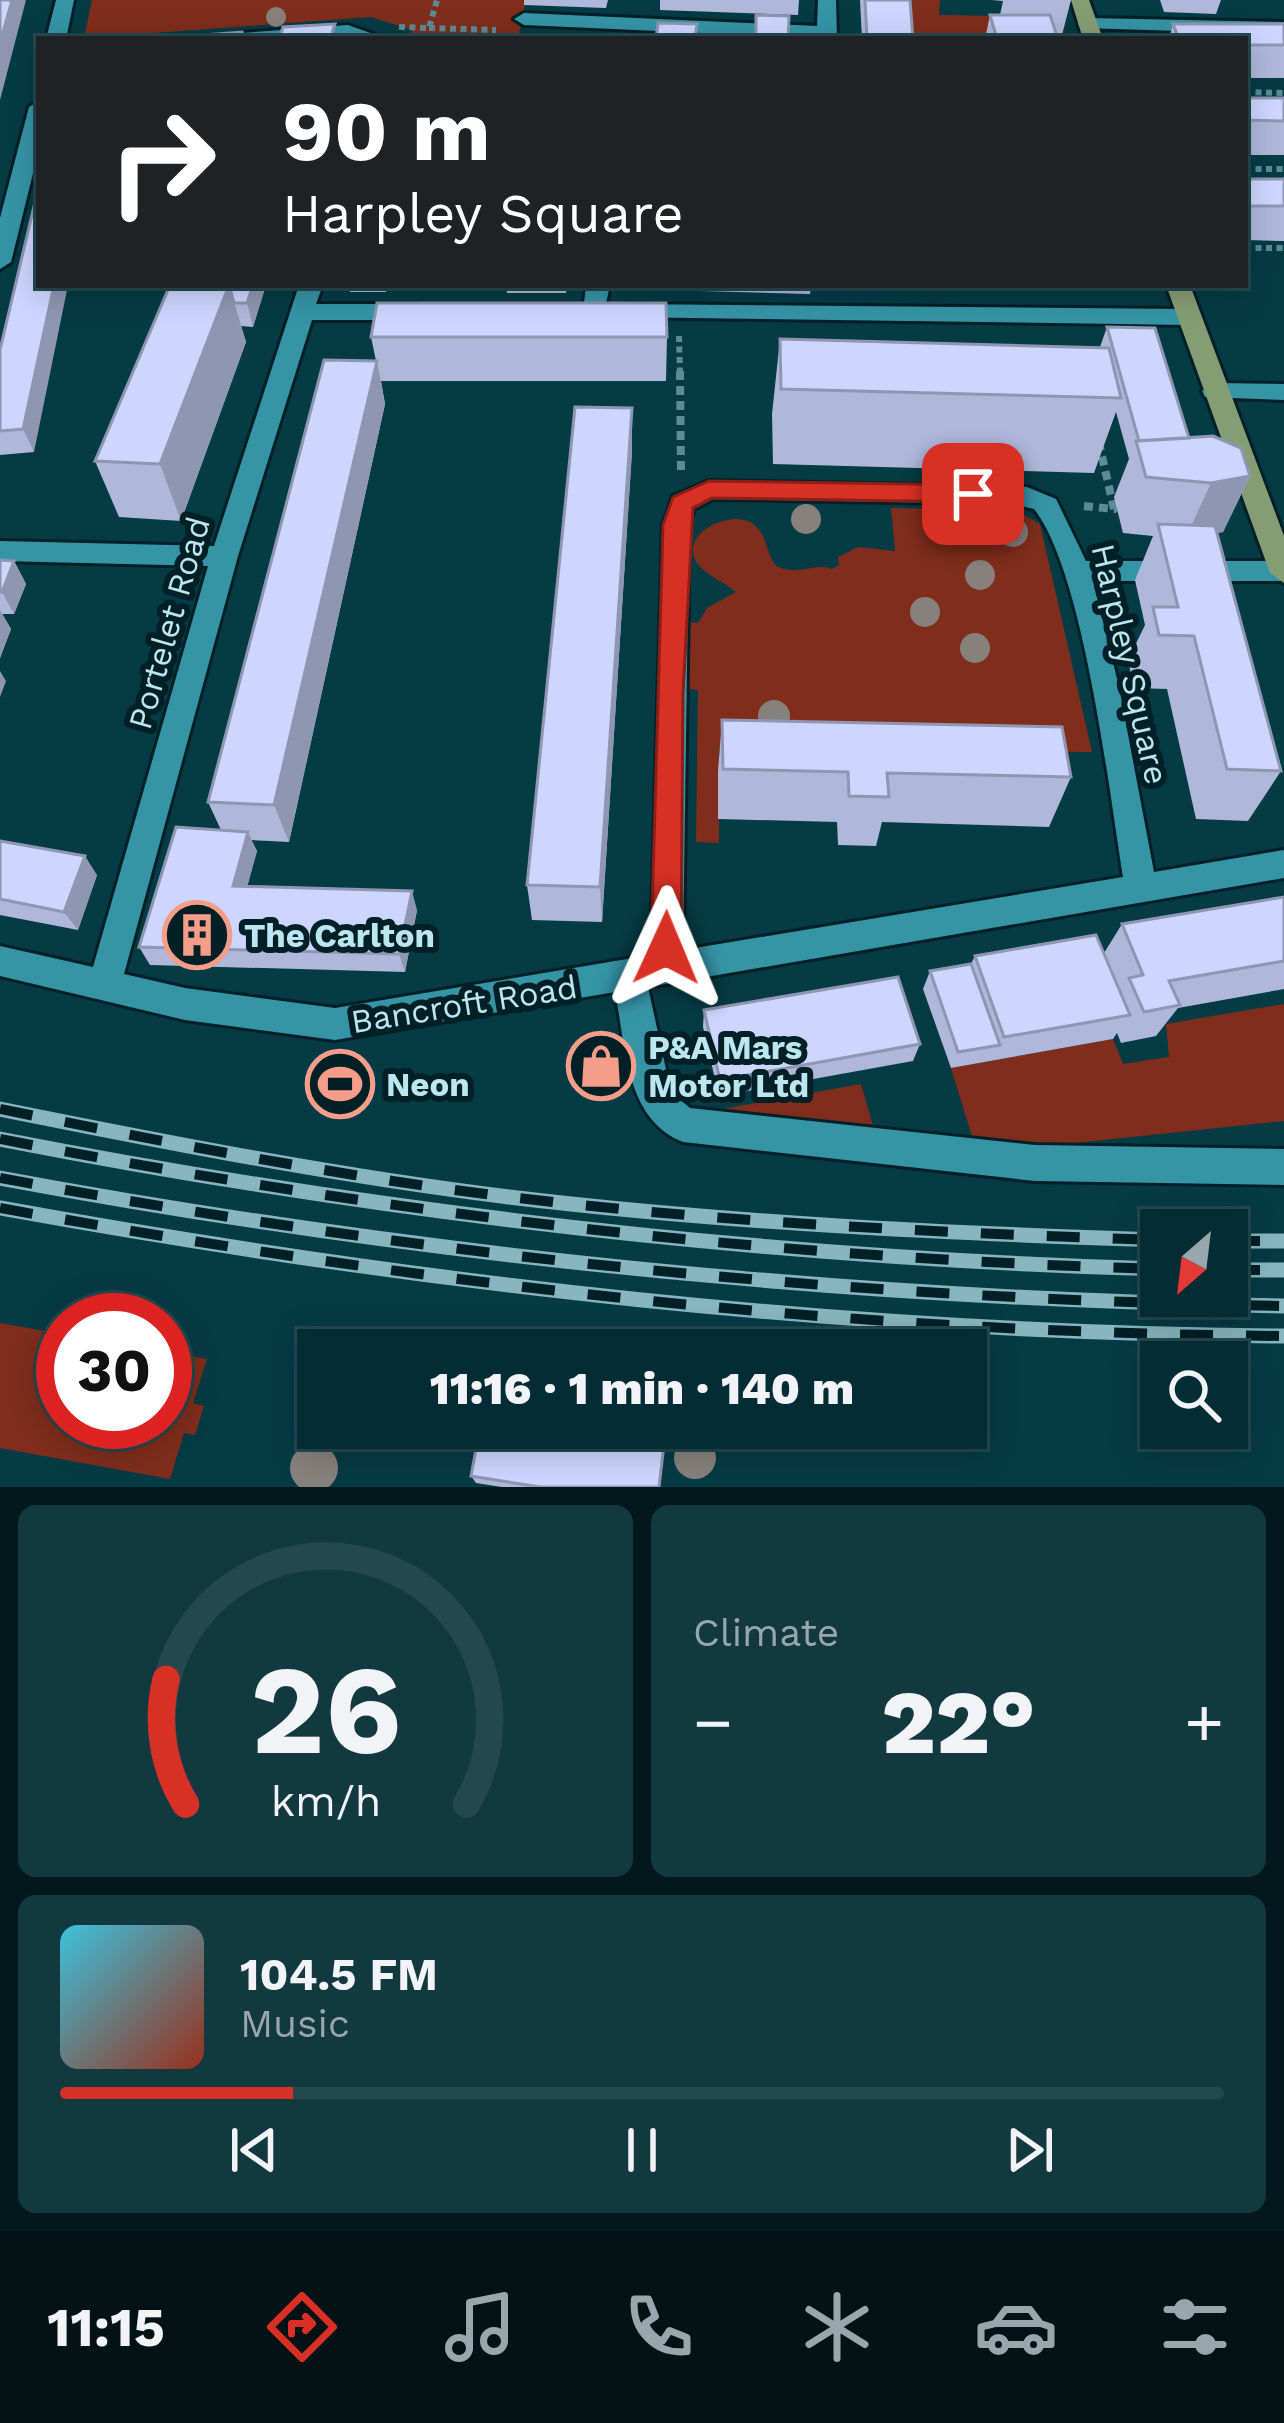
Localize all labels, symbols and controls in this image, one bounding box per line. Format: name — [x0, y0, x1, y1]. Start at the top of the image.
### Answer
text: 90 m — [282, 82, 491, 180]
icon: right — [84, 84, 240, 240]
text: Harpley Square — [282, 182, 684, 245]
pin — [922, 443, 1024, 545]
icon: arrive — [940, 461, 1006, 527]
street label: Portelet Road — [120, 512, 218, 734]
street label: Harpley Square — [1083, 540, 1177, 788]
position arrow — [603, 885, 729, 1011]
building icon: The Carlton — [162, 900, 232, 970]
place label: The Carlton — [244, 916, 435, 955]
street label: Bancroft Road — [348, 967, 580, 1041]
place label: P&A Mars Motor Ltd — [648, 1028, 809, 1105]
shop icon: P&A Mars Motor Ltd — [566, 1031, 636, 1101]
sports icon: Neon — [305, 1049, 375, 1119]
place label: Neon — [386, 1065, 470, 1104]
north arrow — [1140, 1209, 1248, 1317]
map controls — [1140, 1209, 1248, 1449]
speed limit sign: 30 — [36, 1293, 192, 1449]
button: search — [1140, 1341, 1248, 1449]
text: 11:16 · 1 min · 140 m — [430, 1362, 854, 1415]
text: Climate — [693, 1610, 839, 1655]
text: 26 — [250, 1637, 401, 1783]
text: 22° — [882, 1669, 1035, 1775]
text: − — [693, 1684, 733, 1761]
text: + — [1184, 1684, 1224, 1761]
text: km/h — [270, 1776, 381, 1826]
text: 104.5 FM — [240, 1948, 438, 2001]
text: Music — [240, 2001, 350, 2046]
icon: previous — [221, 2117, 287, 2183]
icon: pause — [609, 2117, 675, 2183]
icon: next — [997, 2117, 1063, 2183]
icon: directions — [260, 2285, 344, 2369]
icon: music — [438, 2285, 522, 2369]
icon: phone — [617, 2285, 701, 2369]
icon: climate — [795, 2285, 879, 2369]
icon: car — [974, 2285, 1058, 2369]
icon: filters — [1153, 2285, 1237, 2369]
text: 11:15 — [47, 2296, 165, 2359]

